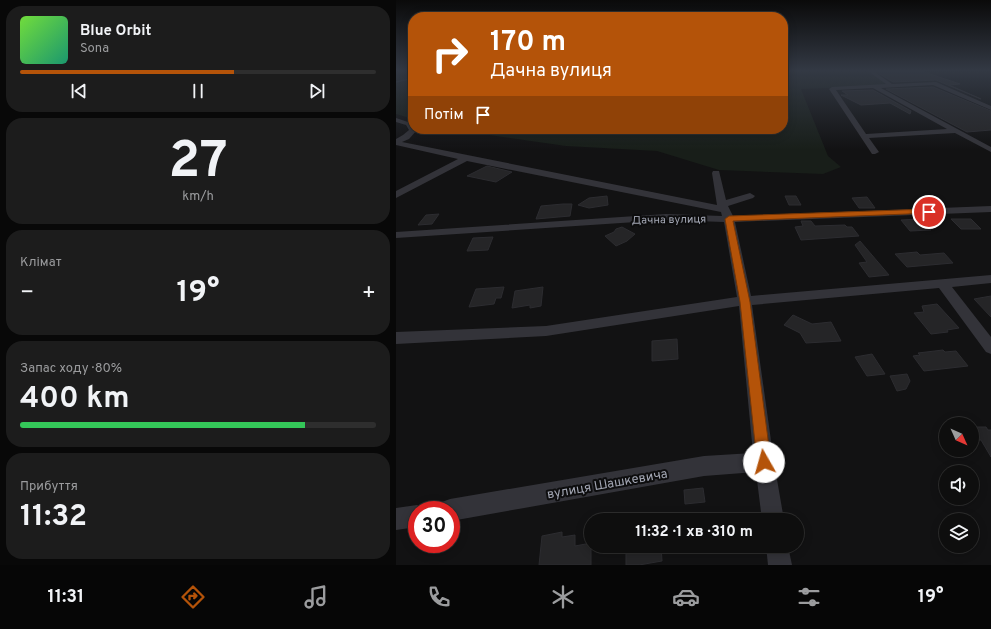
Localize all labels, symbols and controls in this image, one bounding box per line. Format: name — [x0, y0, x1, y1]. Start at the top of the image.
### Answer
text: Blue Orbit — [80, 22, 151, 41]
text: 170 m — [490, 25, 566, 61]
icon: right — [424, 28, 476, 80]
text: Sona — [80, 41, 109, 57]
text: Дачна вулиця — [490, 60, 612, 83]
icon: previous — [68, 80, 90, 102]
icon: pause — [187, 80, 209, 102]
icon: next — [306, 80, 328, 102]
icon: arrive — [472, 104, 494, 126]
text: Потім — [424, 106, 464, 125]
text: 27 — [168, 130, 228, 196]
text: km/h — [182, 189, 214, 205]
pin — [912, 195, 946, 229]
icon: arrive — [918, 201, 940, 223]
street label: Дачна вулиця — [632, 212, 706, 228]
text: Клімат — [20, 255, 62, 271]
text: 19° — [177, 275, 219, 312]
text: − — [20, 280, 34, 307]
text: + — [362, 280, 376, 307]
text: Запас ходу · 80% — [20, 361, 122, 377]
text: 400 km — [20, 381, 129, 418]
north arrow — [939, 417, 979, 457]
map controls — [939, 417, 979, 553]
position arrow — [743, 441, 785, 483]
button: sound — [939, 465, 979, 505]
street label: вулиця Шашкевича — [546, 466, 669, 503]
text: Прибуття — [20, 479, 78, 495]
text: 11:32 — [20, 499, 87, 536]
speed limit sign: 30 — [408, 501, 460, 553]
button: layers — [939, 513, 979, 553]
text: 11:32 · 1 хв · 310 m — [635, 523, 753, 542]
icon: directions — [179, 583, 207, 611]
icon: music — [302, 583, 330, 611]
icon: phone — [425, 583, 453, 611]
icon: climate — [549, 583, 577, 611]
icon: car — [672, 583, 700, 611]
icon: filters — [795, 583, 823, 611]
text: 11:31 — [48, 586, 84, 609]
text: 19° — [918, 586, 943, 609]

